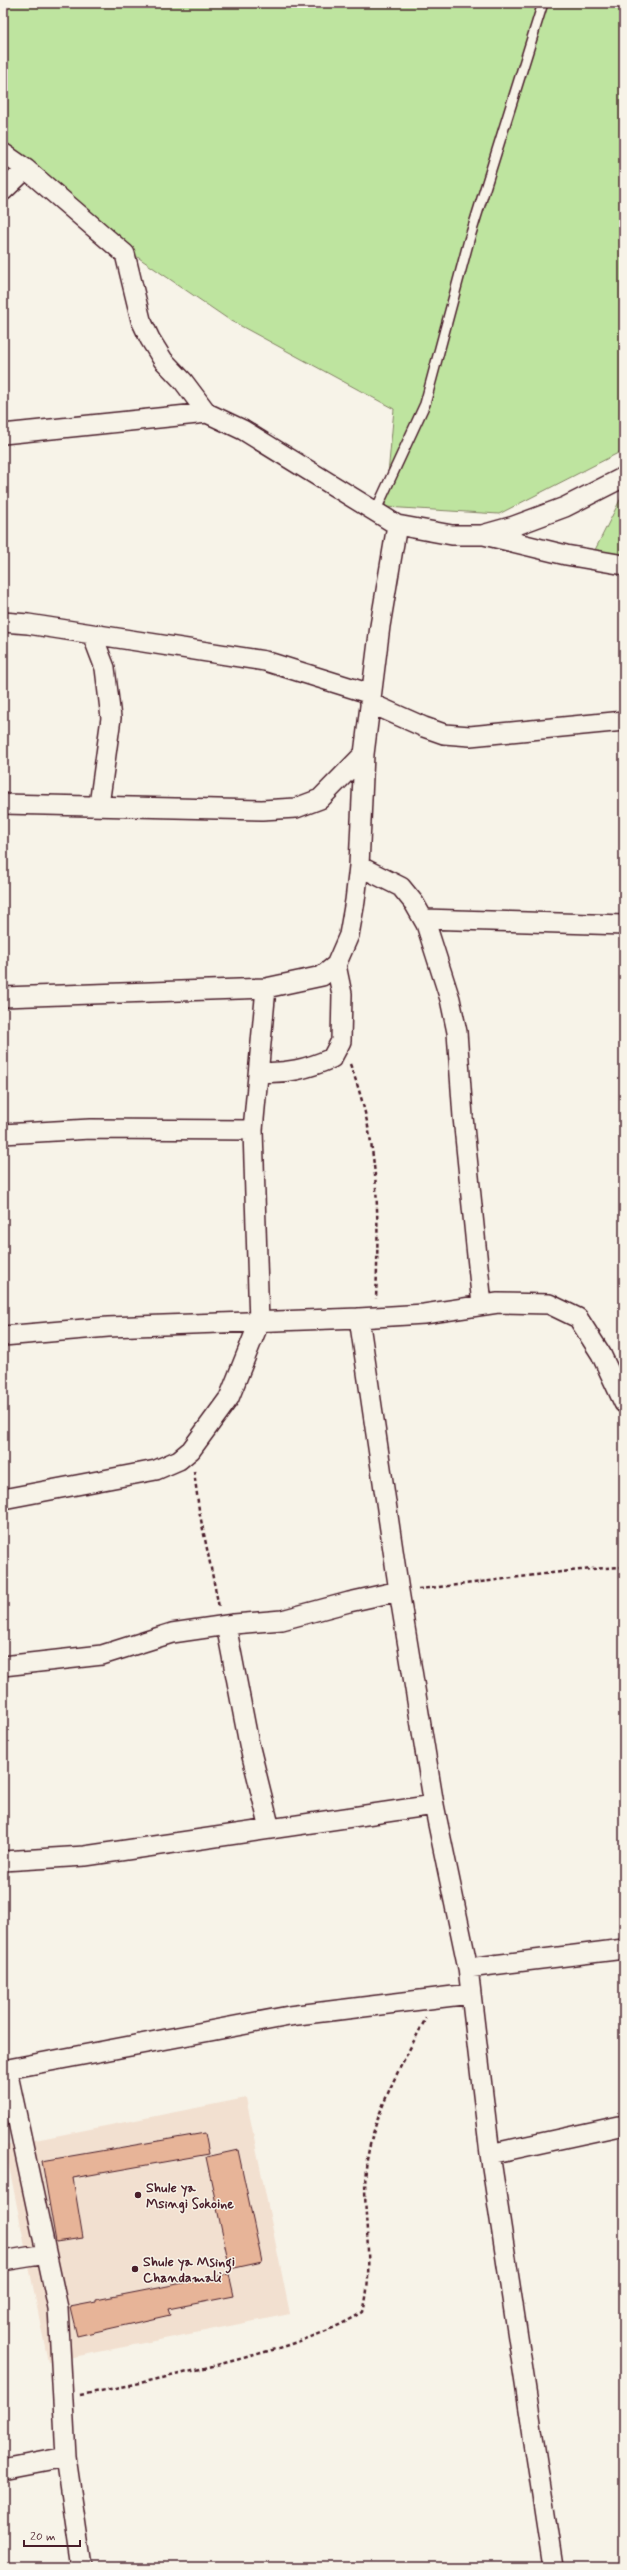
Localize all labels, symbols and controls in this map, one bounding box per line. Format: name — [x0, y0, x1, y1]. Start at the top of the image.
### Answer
place label: Shule ya Msingi Sokoine — [146, 2179, 234, 2214]
marker: Shule ya Msingi Sokoine — [133, 2190, 143, 2200]
place label: Shule ya Msingi Chandamali — [143, 2253, 235, 2287]
marker: Shule ya Msingi Chandamali — [130, 2264, 140, 2274]
scale bar — [24, 2522, 80, 2548]
text: 20 m — [30, 2529, 56, 2545]

